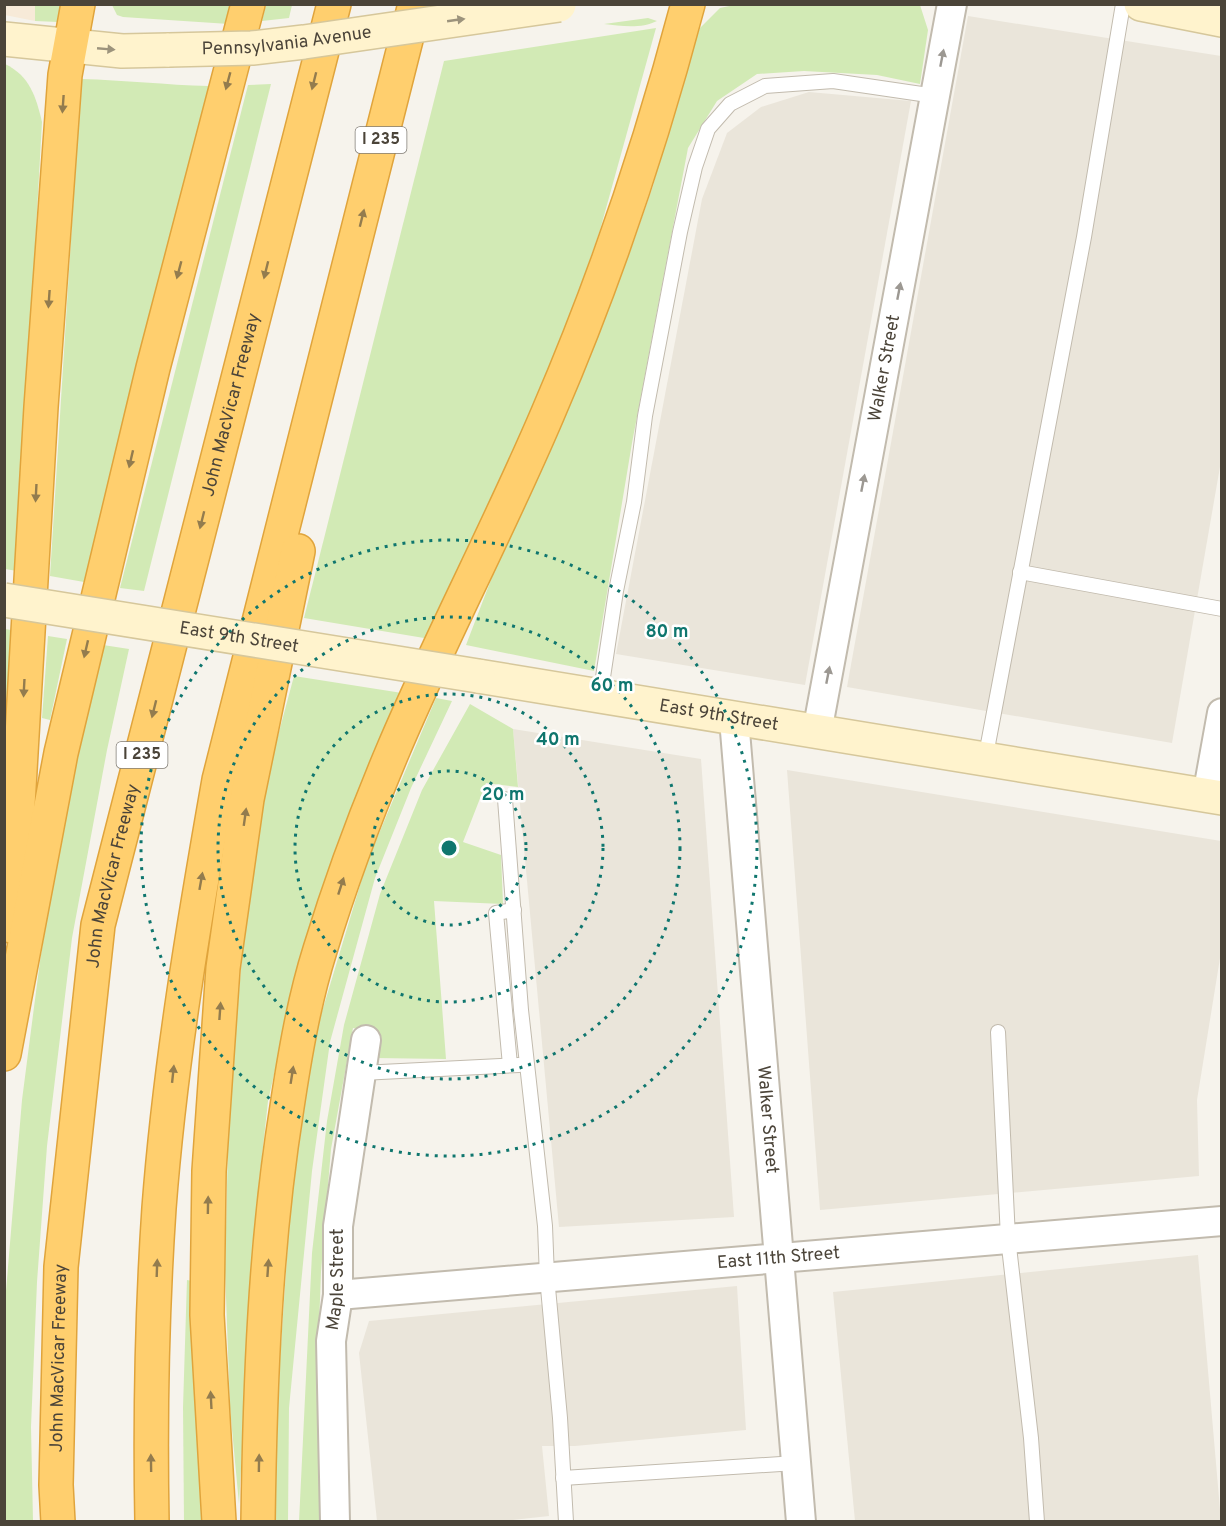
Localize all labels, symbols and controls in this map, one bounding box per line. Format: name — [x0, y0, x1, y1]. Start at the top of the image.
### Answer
one-way arrow — [447, 15, 466, 24]
street label: Pennsylvania Avenue — [201, 21, 373, 61]
one-way arrow — [96, 44, 115, 54]
one-way arrow — [938, 49, 947, 68]
one-way arrow — [309, 72, 319, 91]
one-way arrow — [223, 73, 232, 91]
one-way arrow — [58, 95, 68, 114]
road number: I 235 — [356, 127, 406, 153]
one-way arrow — [357, 209, 367, 227]
one-way arrow — [173, 261, 183, 279]
one-way arrow — [260, 261, 270, 280]
one-way arrow — [895, 282, 904, 301]
one-way arrow — [44, 289, 53, 308]
street label: John MacVicar Freeway — [197, 311, 266, 499]
street label: Walker Street — [863, 313, 906, 424]
one-way arrow — [126, 450, 136, 468]
one-way arrow — [859, 473, 868, 492]
one-way arrow — [31, 484, 40, 503]
one-way arrow — [196, 511, 206, 529]
street label: East 9th Street — [178, 617, 300, 659]
text: 80 m — [645, 621, 689, 644]
one-way arrow — [80, 640, 90, 658]
one-way arrow — [824, 665, 833, 684]
text: 60 m — [590, 675, 634, 698]
one-way arrow — [20, 679, 29, 698]
street label: East 9th Street — [657, 694, 780, 737]
one-way arrow — [148, 700, 158, 718]
text: 40 m — [536, 729, 580, 752]
road number: I 235 — [116, 742, 168, 768]
street label: John MacVicar Freeway — [82, 782, 145, 969]
text: 20 m — [481, 784, 525, 807]
one-way arrow — [240, 808, 249, 827]
centre of rings — [439, 838, 459, 858]
one-way arrow — [197, 871, 206, 890]
one-way arrow — [336, 877, 346, 895]
one-way arrow — [215, 1001, 225, 1020]
one-way arrow — [168, 1064, 178, 1083]
one-way arrow — [287, 1065, 296, 1084]
street label: Walker Street — [751, 1065, 783, 1175]
one-way arrow — [204, 1196, 213, 1215]
street label: Maple Street — [321, 1229, 350, 1332]
street label: East 11th Street — [716, 1242, 841, 1275]
one-way arrow — [152, 1259, 161, 1278]
one-way arrow — [263, 1259, 273, 1278]
street label: John MacVicar Freeway — [45, 1264, 73, 1453]
one-way arrow — [207, 1391, 216, 1410]
one-way arrow — [146, 1454, 156, 1473]
one-way arrow — [254, 1454, 263, 1473]

